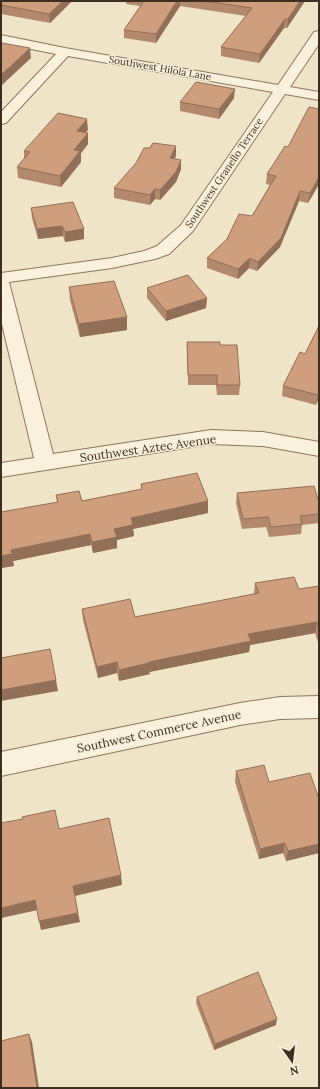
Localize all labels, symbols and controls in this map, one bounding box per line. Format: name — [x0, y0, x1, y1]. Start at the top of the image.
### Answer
street label: Southwest Hilola Lane — [108, 53, 213, 84]
street label: Southwest Granello Terrace — [182, 115, 266, 231]
street label: Southwest Aztec Avenue — [79, 431, 218, 465]
street label: Southwest Commerce Avenue — [76, 706, 243, 756]
north arrow — [272, 1041, 312, 1081]
text: N — [288, 1063, 300, 1079]

